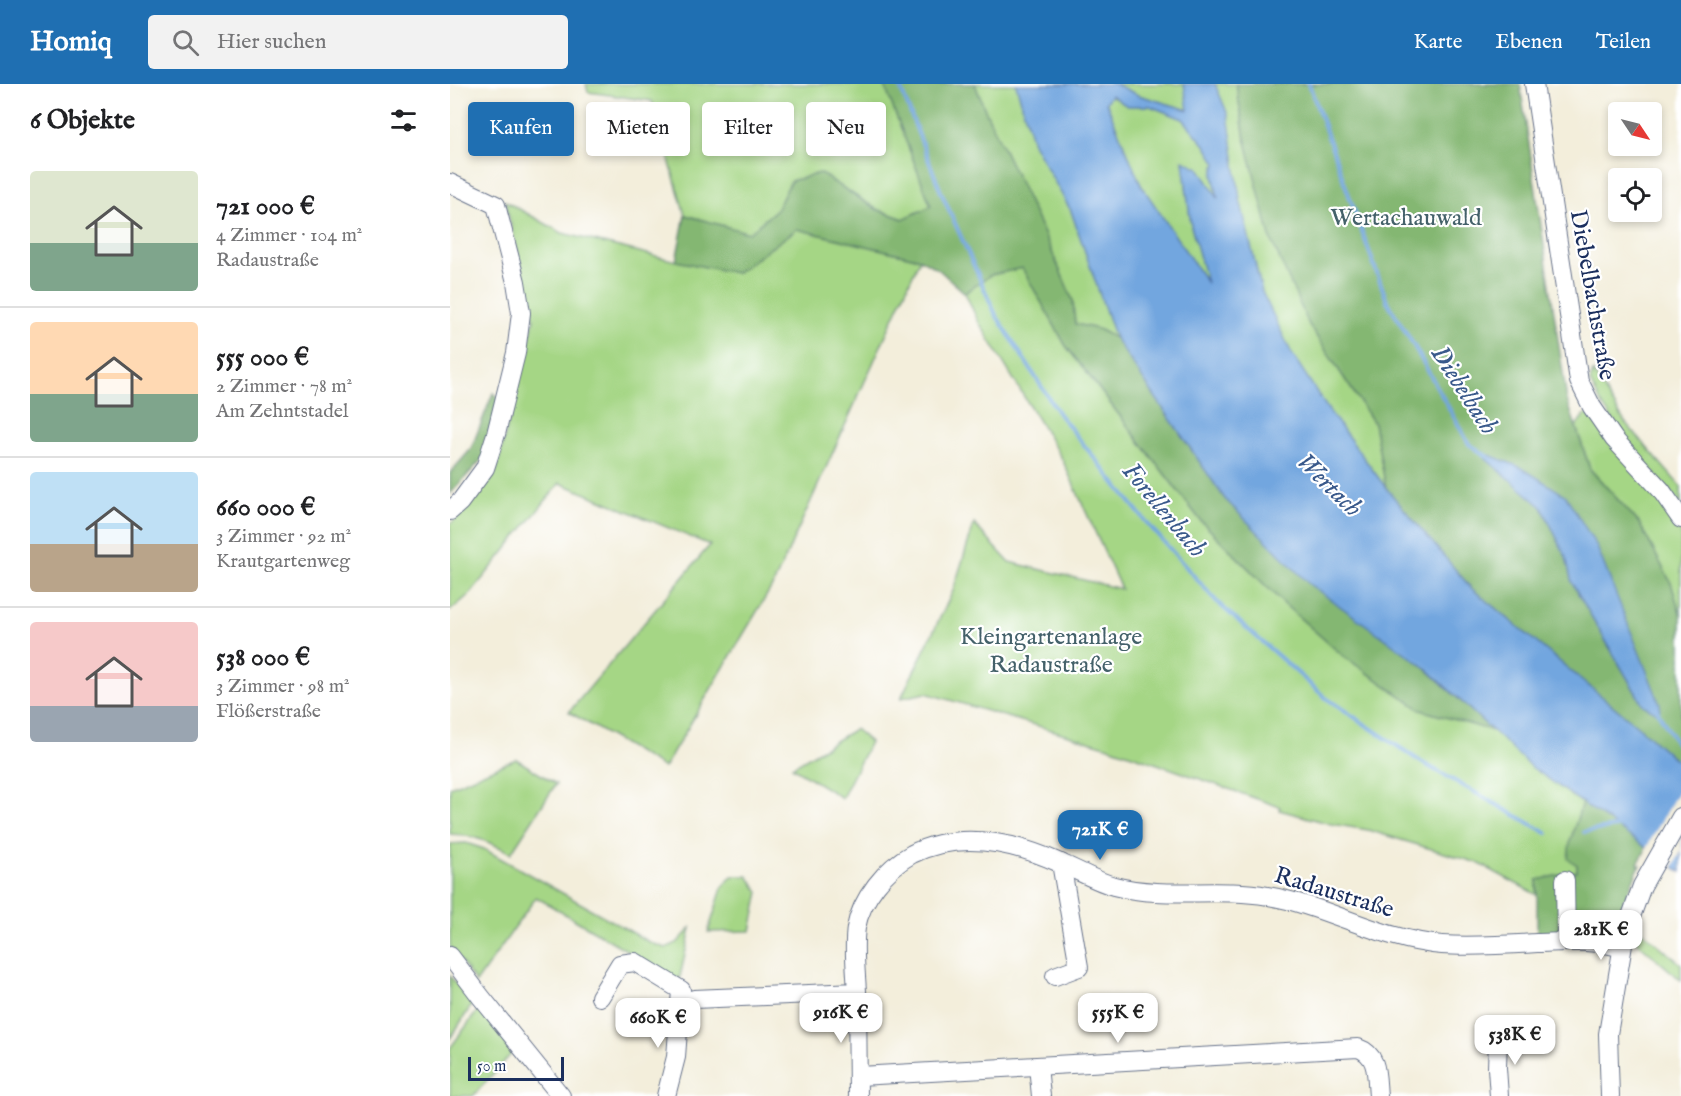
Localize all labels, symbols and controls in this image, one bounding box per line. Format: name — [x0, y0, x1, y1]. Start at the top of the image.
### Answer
search box — [148, 15, 568, 69]
text: Homiq — [30, 25, 112, 60]
icon: search — [169, 26, 202, 59]
text: Hier suchen — [217, 28, 326, 56]
text: Karte — [1414, 29, 1462, 56]
text: Ebenen — [1495, 29, 1563, 56]
text: Teilen — [1596, 29, 1651, 56]
chip: Kaufen — [468, 102, 574, 156]
chip: Mieten — [586, 102, 690, 156]
chip: Filter — [702, 102, 794, 156]
chip: Neu — [806, 102, 886, 156]
north arrow — [1608, 102, 1662, 156]
map controls — [1608, 102, 1662, 222]
text: 6 Objekte — [30, 104, 135, 137]
icon: filters — [387, 104, 420, 137]
button: locate — [1608, 168, 1662, 222]
text: 721 000 € — [216, 190, 315, 223]
icon: home — [78, 195, 150, 267]
park label: Wertachauwald — [1330, 203, 1482, 234]
street label: Diebelbachstraße — [1562, 207, 1622, 383]
text: 4 Zimmer · 104 m² — [216, 223, 362, 248]
text: Radaustraße — [216, 248, 319, 273]
water label: Diebelbach — [1423, 339, 1505, 441]
text: 555 000 € — [216, 341, 309, 374]
icon: home — [78, 346, 150, 418]
text: 2 Zimmer · 78 m² — [216, 374, 352, 399]
text: Am Zehntstadel — [216, 399, 349, 424]
water label: Wertach — [1289, 446, 1369, 524]
water label: Forellenbach — [1115, 456, 1213, 564]
text: 660 000 € — [216, 491, 316, 524]
icon: home — [78, 496, 150, 568]
text: 3 Zimmer · 92 m² — [216, 524, 351, 549]
text: Krautgartenweg — [216, 549, 350, 574]
park label: Kleingartenanlage Radaustraße — [960, 622, 1142, 681]
text: 538 000 € — [216, 641, 310, 674]
icon: home — [78, 646, 150, 718]
text: 3 Zimmer · 98 m² — [216, 674, 350, 699]
text: Flößerstraße — [216, 699, 321, 724]
pin: 721K € — [1051, 810, 1149, 861]
text: 721K € — [1072, 817, 1128, 842]
street label: Radaustraße — [1270, 860, 1398, 926]
pin: 281K € — [1552, 910, 1650, 961]
text: 281K € — [1573, 917, 1629, 942]
pin: 916K € — [792, 993, 890, 1044]
pin: 555K € — [1069, 993, 1167, 1044]
pin: 660K € — [609, 998, 707, 1049]
text: 916K € — [813, 1000, 869, 1025]
text: 555K € — [1092, 1000, 1144, 1025]
text: 660K € — [629, 1005, 687, 1030]
pin: 538K € — [1466, 1015, 1564, 1066]
text: 538K € — [1488, 1022, 1542, 1047]
scale bar — [468, 1054, 564, 1082]
text: 50 m — [477, 1057, 506, 1077]

